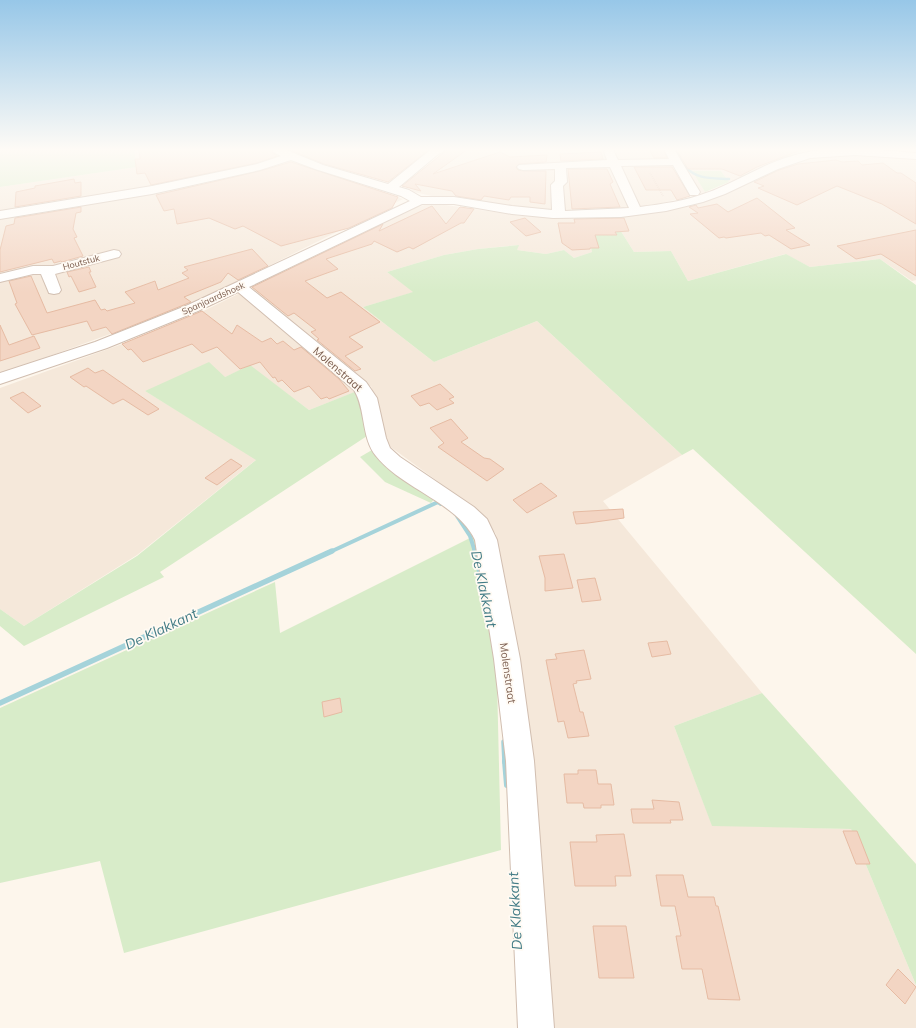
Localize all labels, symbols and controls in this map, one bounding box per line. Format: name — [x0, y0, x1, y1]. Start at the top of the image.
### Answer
street label: Houtstuk — [61, 252, 101, 272]
street label: Spanjaardshoek — [180, 279, 246, 317]
street label: Molenstraat — [310, 344, 366, 394]
water label: De Klakkant — [467, 549, 501, 630]
water label: De Klakkant — [122, 604, 201, 654]
street label: Molenstraat — [497, 642, 519, 704]
water label: De Klakkant — [504, 870, 526, 951]

